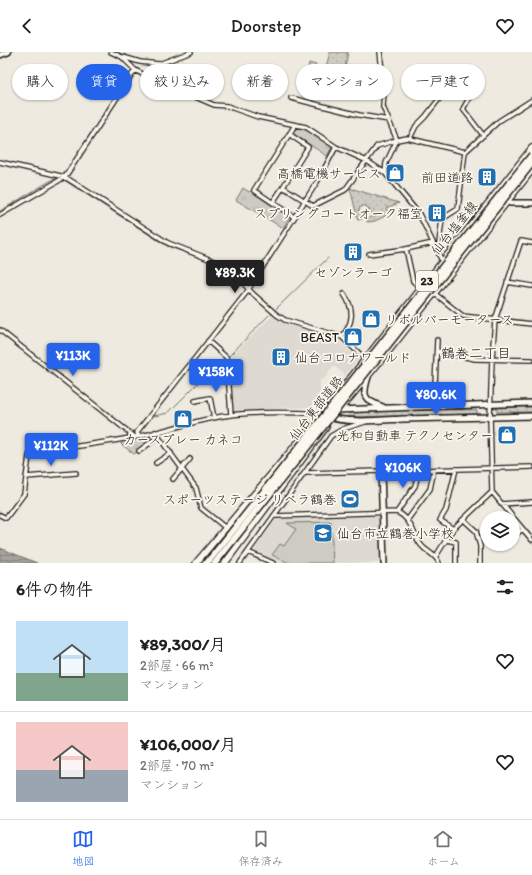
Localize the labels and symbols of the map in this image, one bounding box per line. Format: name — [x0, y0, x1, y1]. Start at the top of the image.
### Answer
shop icon: 高橋電機サービス — [384, 162, 406, 184]
place label: 高橋電機サービス — [277, 166, 381, 181]
building icon: 前田道路 — [476, 166, 498, 188]
place label: 前田道路 — [421, 170, 473, 185]
street label: 仙台塩釜線 — [428, 197, 481, 258]
building icon: スプリングコートオーク福室 — [426, 202, 448, 224]
place label: スプリングコートオーク福室 — [254, 206, 423, 221]
building icon: セゾンラーゴ — [342, 241, 364, 263]
pin: ¥89.3K — [202, 260, 268, 294]
place label: セゾンラーゴ — [314, 265, 392, 280]
road number: 23 — [416, 271, 438, 291]
shop icon: リボルバーモータース — [360, 308, 382, 330]
place label: リボルバーモータース — [385, 312, 514, 327]
shop icon: BEAST — [342, 326, 364, 348]
place label: BEAST — [301, 330, 340, 345]
pin: ¥113K — [45, 343, 101, 377]
district label: 鶴巻二丁目 — [441, 345, 511, 362]
building icon: 仙台コロナワールド — [270, 346, 292, 368]
place label: 仙台コロナワールド — [295, 350, 411, 365]
pin: ¥158K — [188, 359, 244, 393]
street label: 仙台東部道路 — [286, 373, 346, 443]
pin: ¥80.6K — [403, 382, 469, 416]
shop icon: カースプレー カネコ — [172, 408, 194, 430]
shop icon: 光和自動車 テクノセンター — [496, 424, 518, 446]
place label: 光和自動車 テクノセンター — [336, 428, 493, 443]
place label: カースプレー カネコ — [123, 432, 243, 447]
pin: ¥112K — [23, 433, 79, 467]
pin: ¥106K — [375, 455, 431, 489]
sports icon: スポーツステージ リベラ鶴巻 — [339, 488, 361, 510]
place label: スポーツステージ リベラ鶴巻 — [163, 492, 336, 507]
school or university icon: 仙台市立鶴巻小学校 — [312, 522, 334, 544]
place label: 仙台市立鶴巻小学校 — [337, 526, 454, 541]

